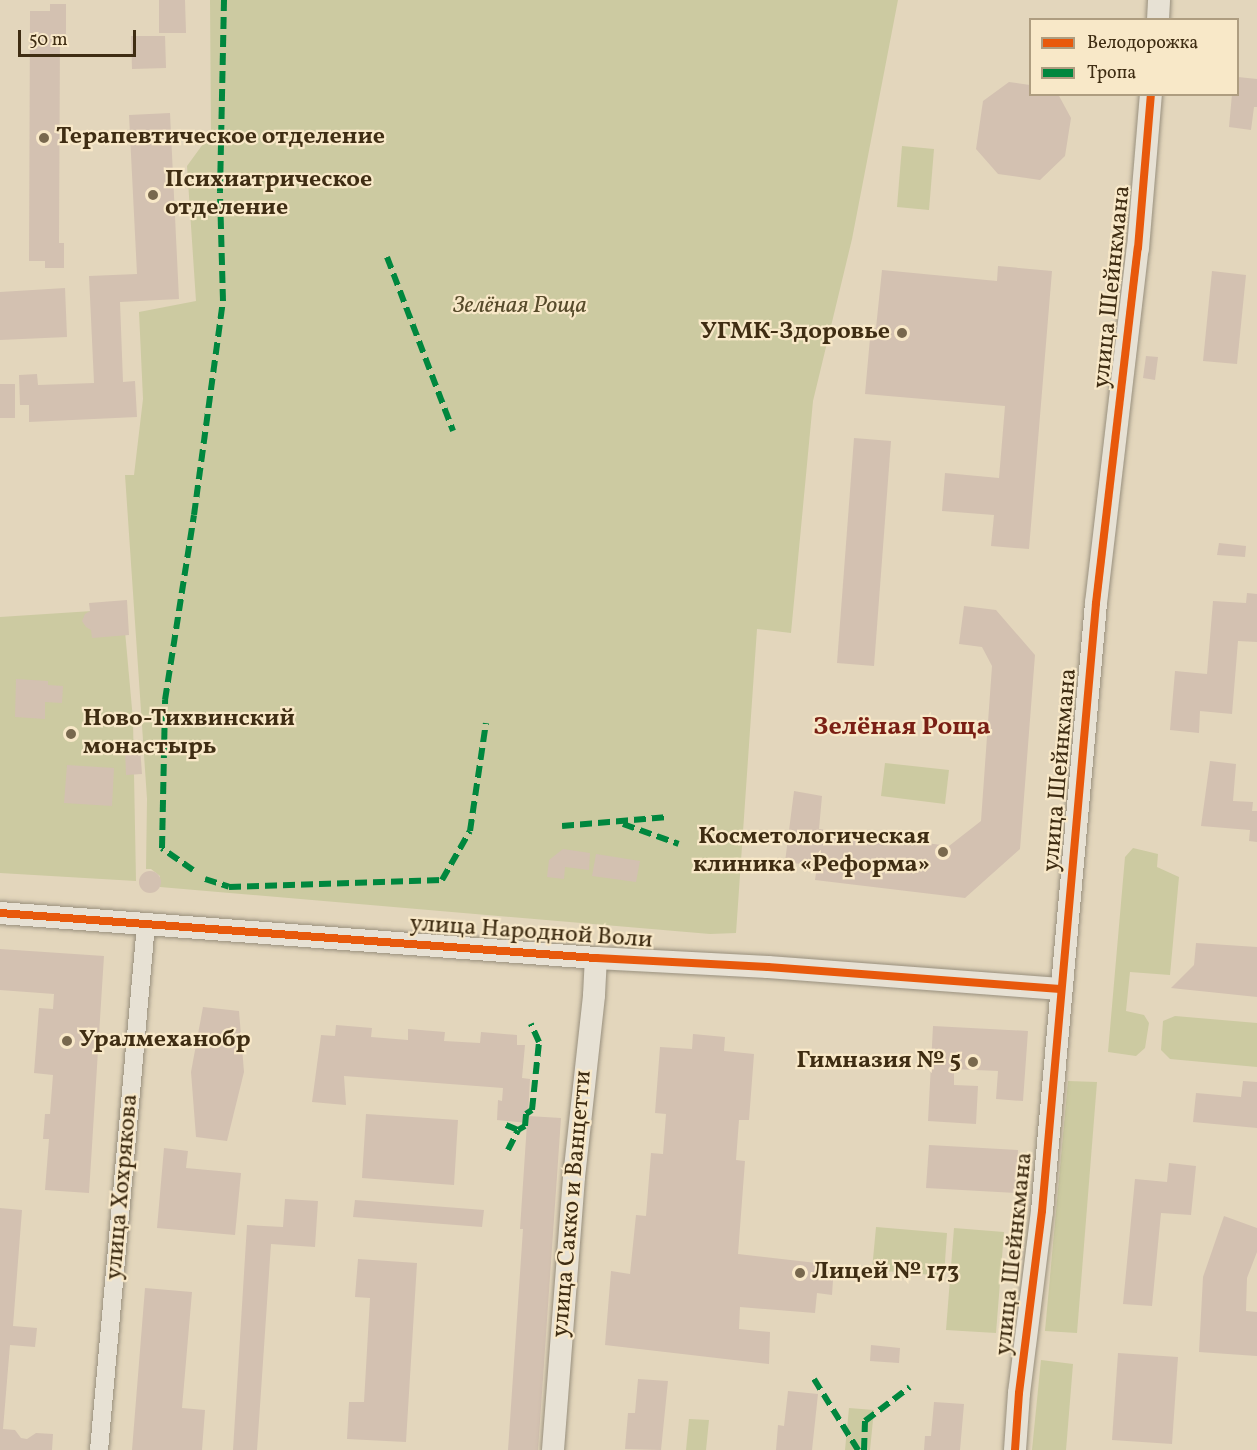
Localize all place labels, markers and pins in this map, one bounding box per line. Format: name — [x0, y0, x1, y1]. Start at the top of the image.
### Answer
place label: Терапевтическое отделение — [56, 124, 385, 152]
marker: Терапевтическое отделение — [37, 131, 51, 145]
place label: Психиатрическое отделение — [165, 167, 372, 223]
marker: Психиатрическое отделение — [146, 188, 160, 202]
place label: УГМК-Здоровье — [701, 319, 890, 347]
marker: УГМК-Здоровье — [895, 326, 909, 340]
place label: Ново-Тихвинский монастырь — [83, 706, 295, 762]
marker: Ново-Тихвинский монастырь — [64, 727, 78, 741]
place label: Косметологическая клиника «Реформа» — [693, 824, 930, 880]
marker: Косметологическая клиника «Реформа» — [934, 843, 952, 861]
place label: Уралмеханобр — [79, 1027, 251, 1055]
marker: Уралмеханобр — [60, 1034, 74, 1048]
place label: Гимназия № 5 — [797, 1048, 961, 1076]
marker: Гимназия № 5 — [966, 1055, 980, 1069]
place label: Лицей № 173 — [812, 1259, 959, 1287]
marker: Лицей № 173 — [793, 1266, 807, 1280]

